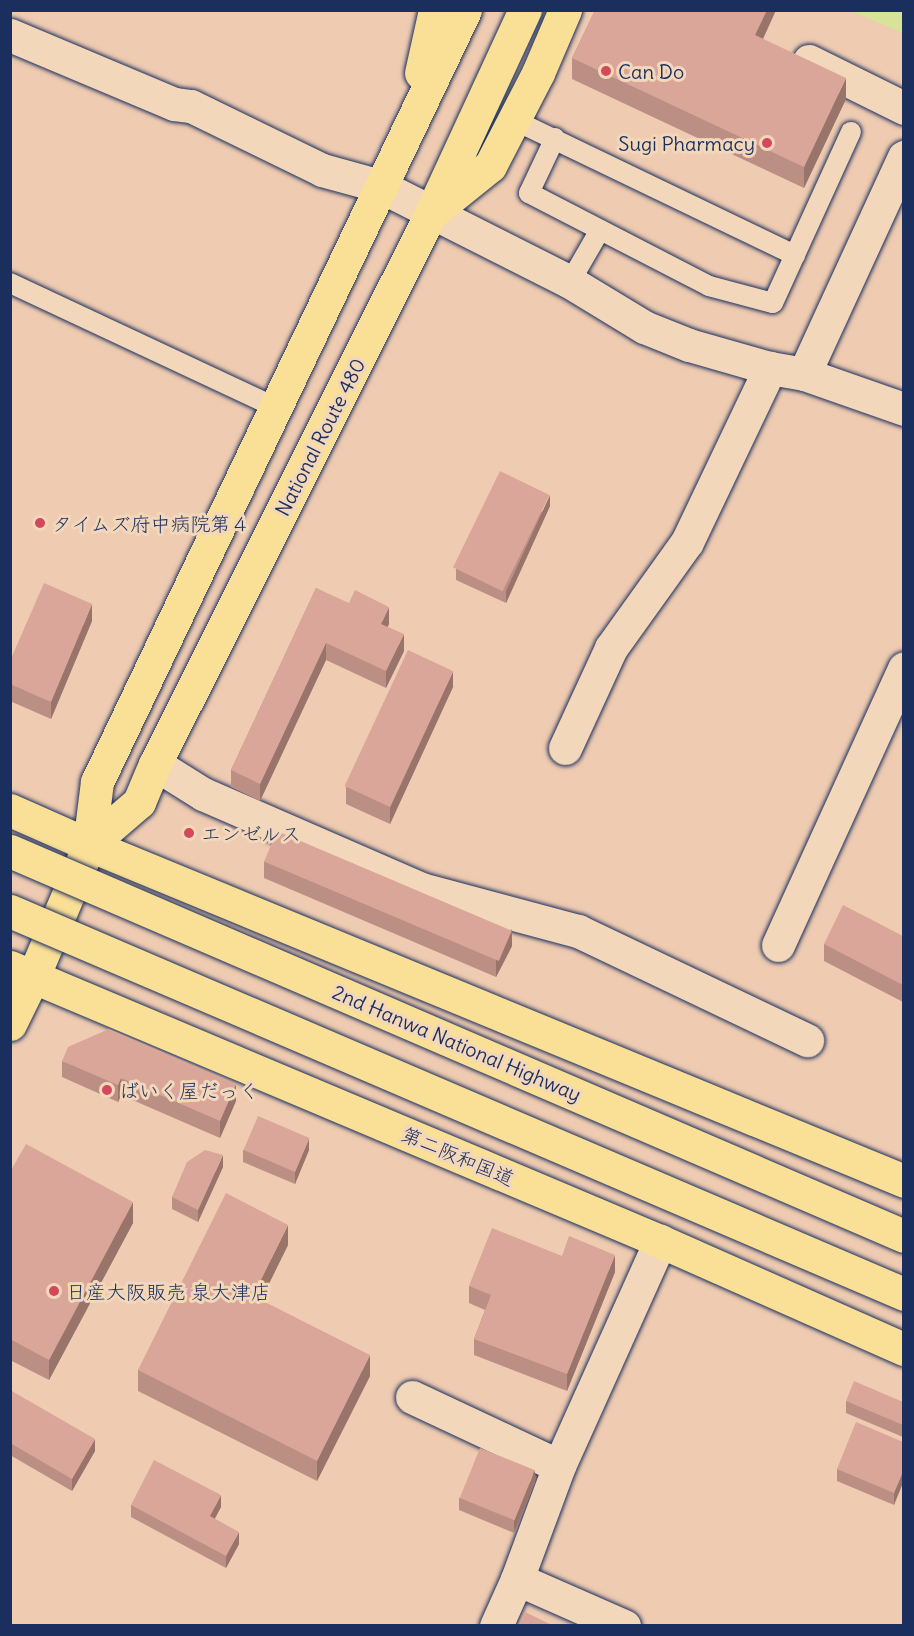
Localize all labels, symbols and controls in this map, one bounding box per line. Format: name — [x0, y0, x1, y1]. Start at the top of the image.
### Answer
place label: Can Do — [618, 59, 684, 83]
marker: Can Do — [599, 64, 613, 78]
place label: Sugi Pharmacy — [618, 131, 755, 155]
marker: Sugi Pharmacy — [760, 136, 774, 150]
street label: National Route 480 — [270, 354, 370, 520]
place label: タイムズ府中病院第４ — [52, 511, 252, 535]
marker: タイムズ府中病院第４ — [33, 516, 47, 530]
place label: エンゼルス — [201, 821, 301, 845]
marker: エンゼルス — [182, 826, 196, 840]
street label: 2nd Hanwa National Highway — [329, 980, 585, 1106]
place label: ばいく屋だっく — [119, 1078, 259, 1102]
marker: ばいく屋だっく — [100, 1083, 114, 1097]
street label: 第二阪和国道 — [398, 1122, 518, 1190]
place label: 日産大阪販売 泉大津店 — [66, 1279, 271, 1303]
marker: 日産大阪販売 泉大津店 — [47, 1284, 61, 1298]

